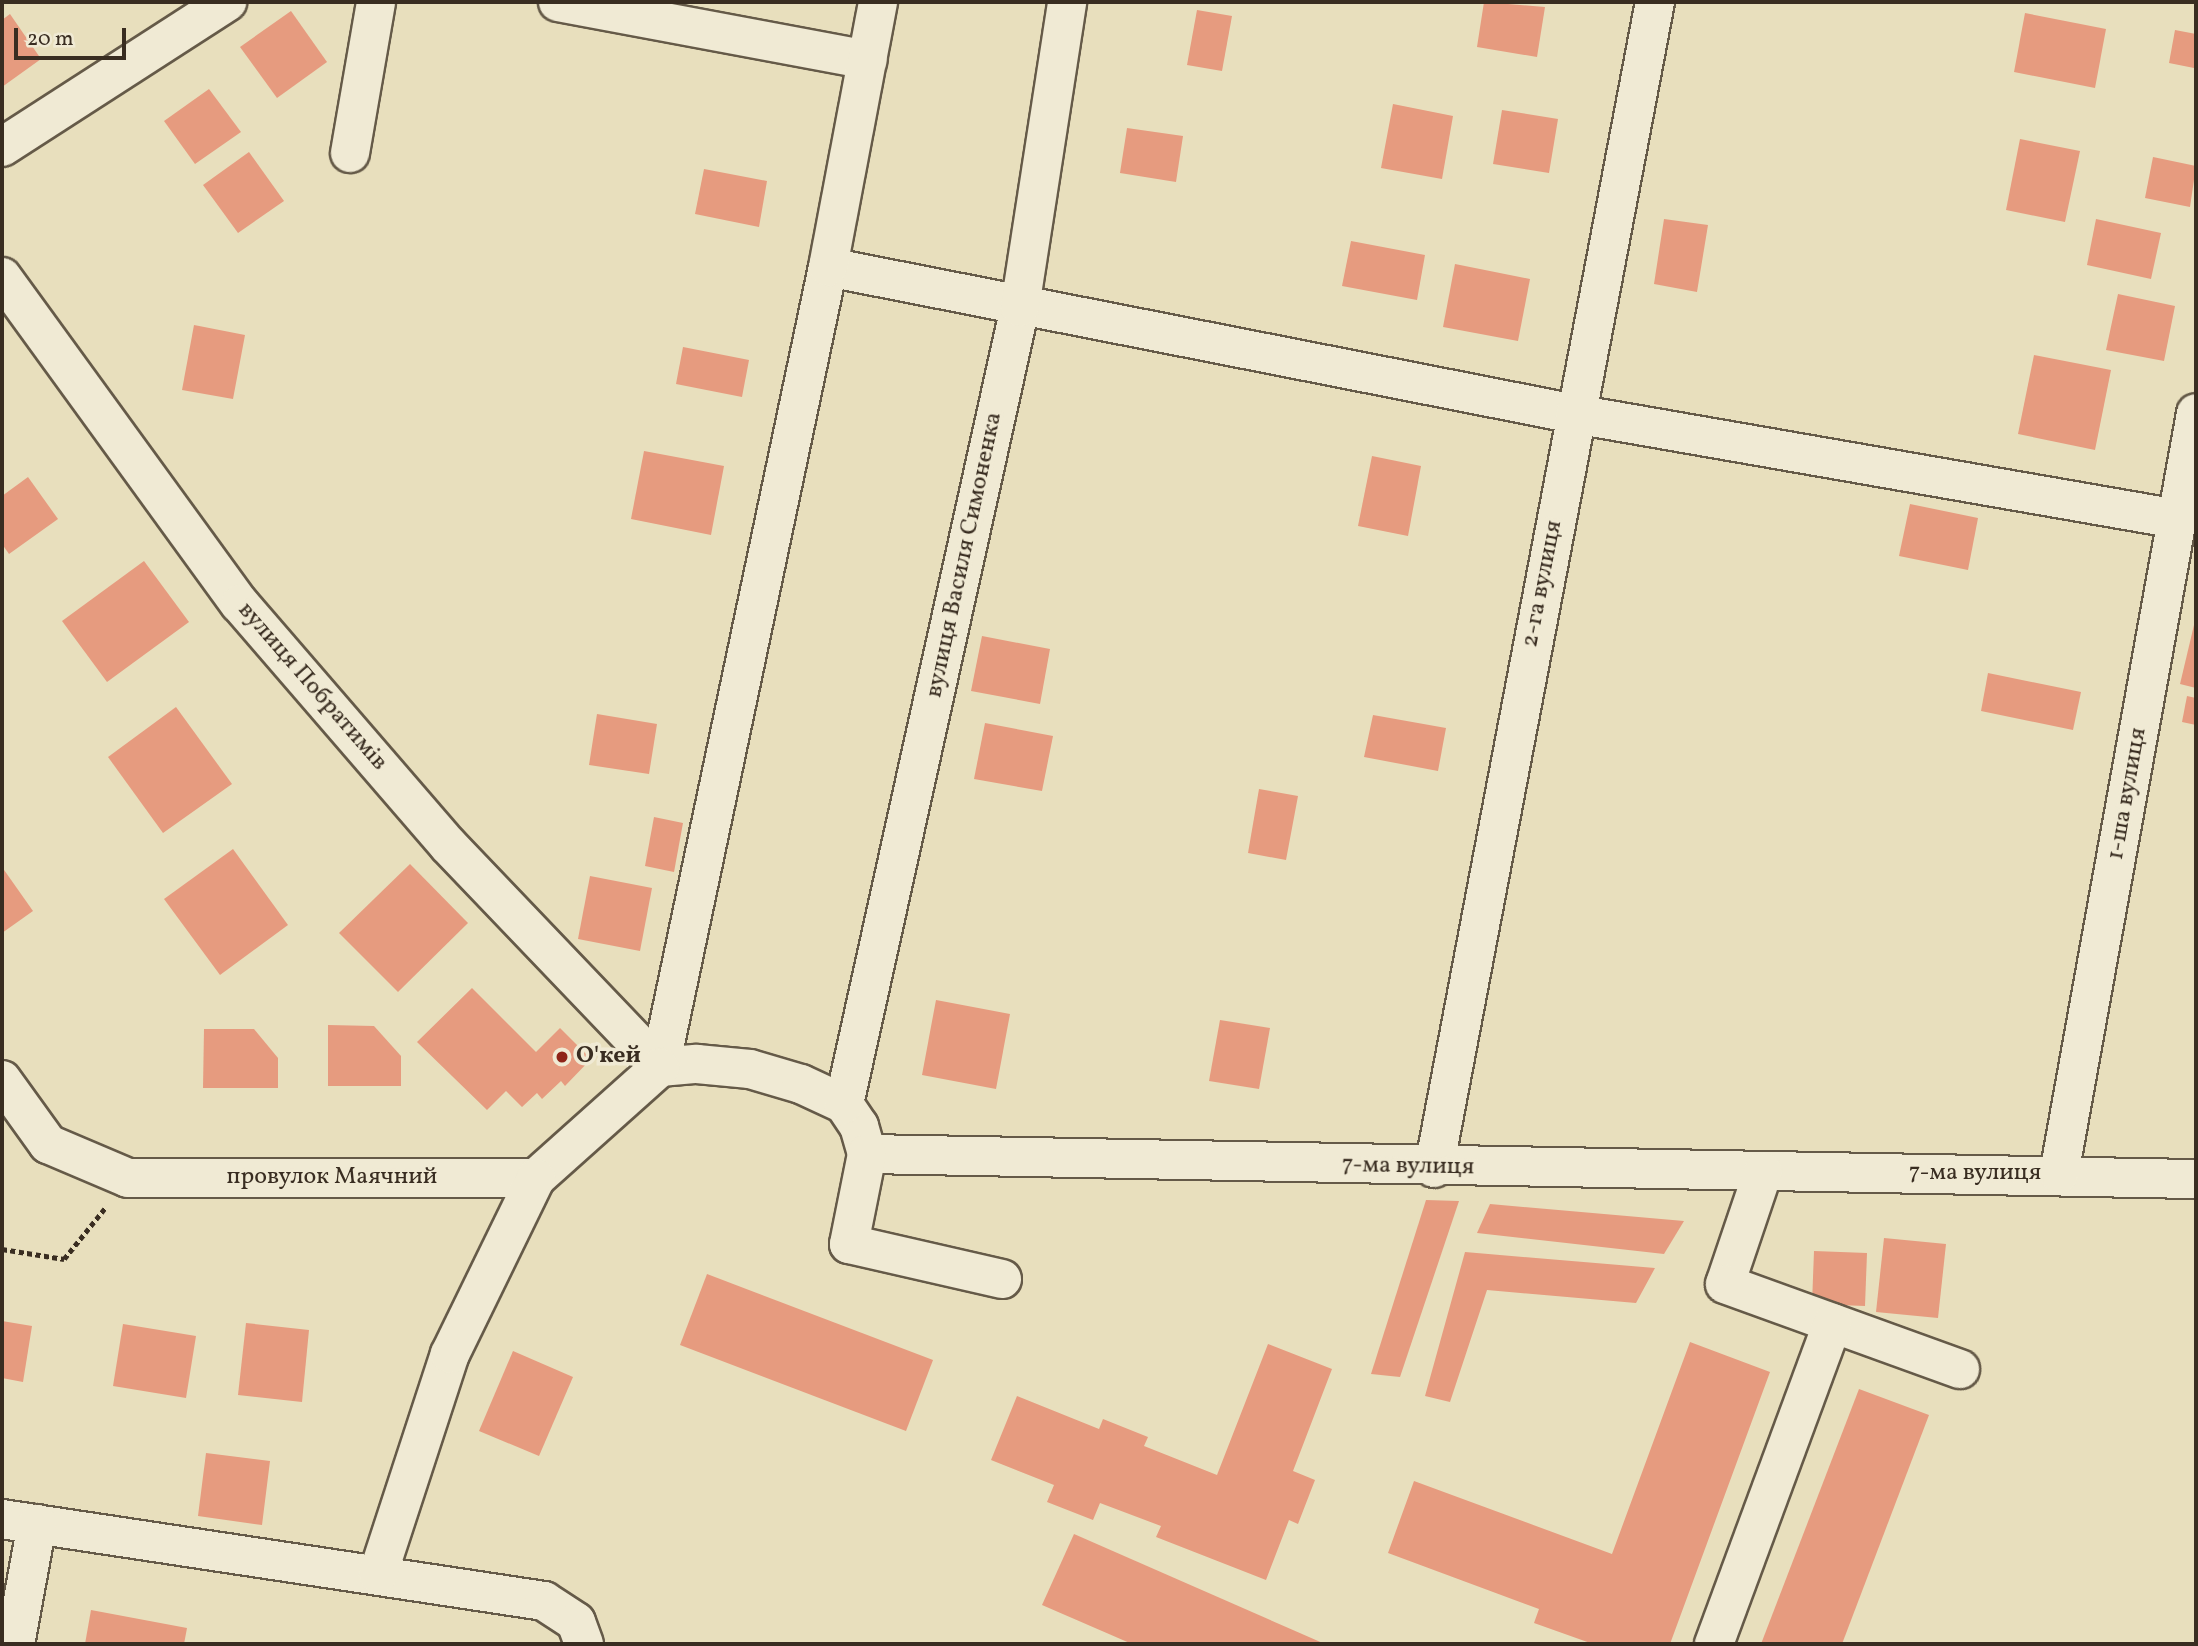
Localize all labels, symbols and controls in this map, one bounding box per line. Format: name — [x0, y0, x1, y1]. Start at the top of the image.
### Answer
scale bar — [18, 14, 130, 58]
text: 20 m — [27, 25, 73, 54]
street label: вулиця Василя Симоненка — [921, 410, 1009, 700]
street label: 2-га вулиця — [1517, 518, 1569, 650]
street label: вулиця Побратимів — [231, 597, 393, 777]
street label: 1-ша вулиця — [2102, 726, 2154, 862]
place label: О'кей — [576, 1043, 641, 1071]
marker: О'кей — [554, 1049, 570, 1065]
street label: 7-ма вулиця — [1342, 1151, 1474, 1183]
street label: 7-ма вулиця — [1909, 1160, 2041, 1188]
street label: провулок Маячний — [227, 1164, 437, 1192]

